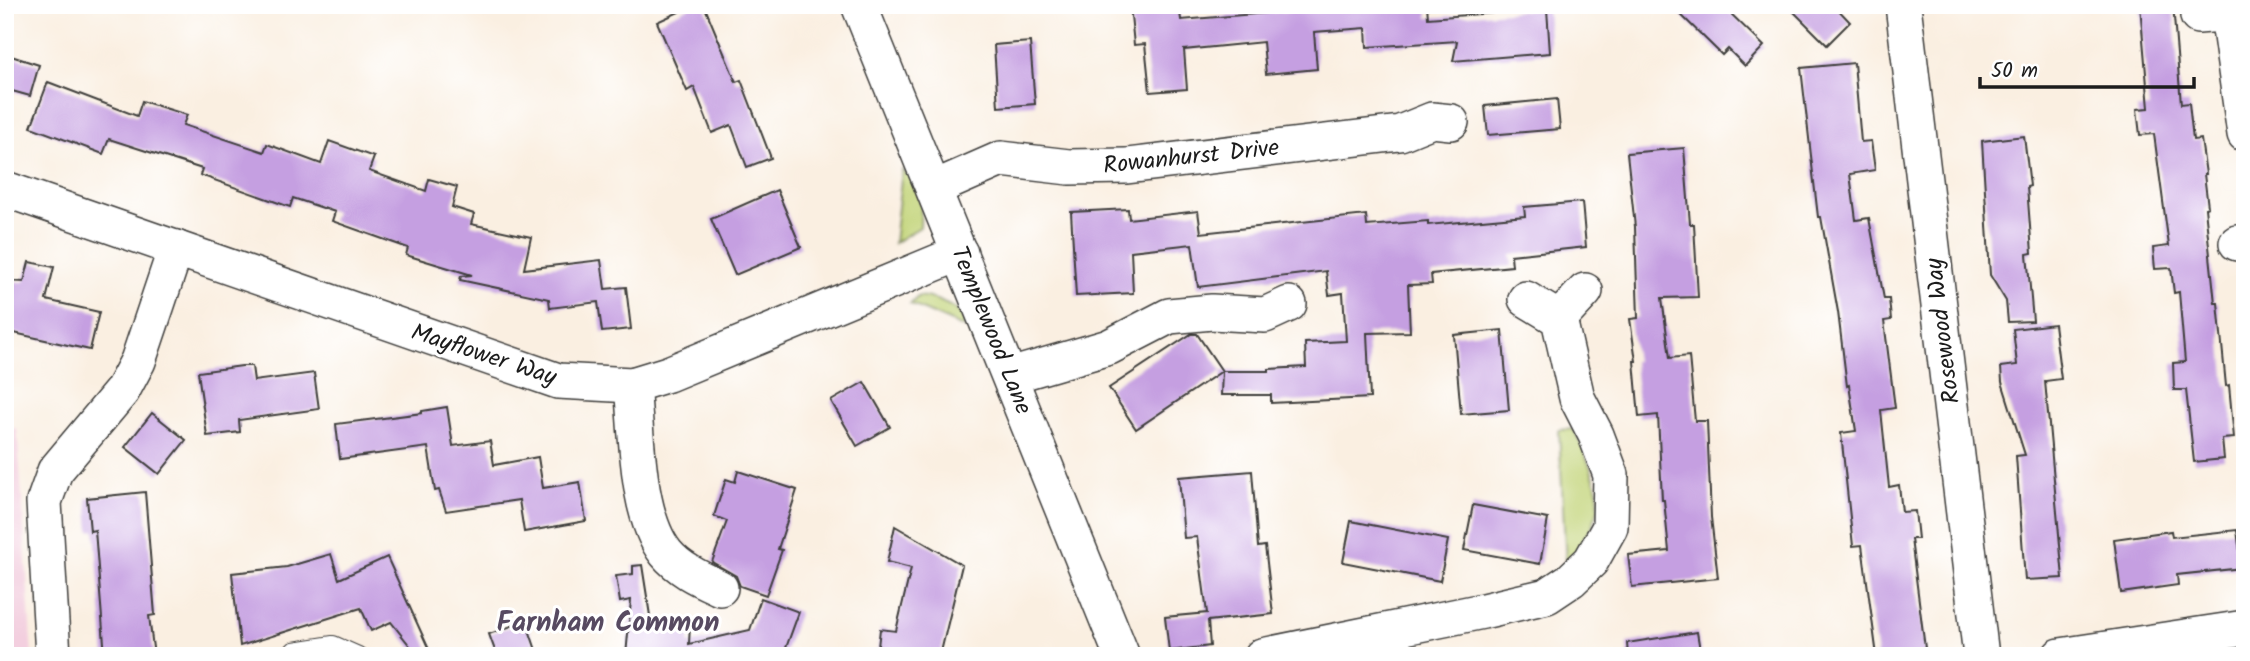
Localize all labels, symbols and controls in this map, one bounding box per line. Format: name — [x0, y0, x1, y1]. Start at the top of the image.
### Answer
scale bar — [1980, 46, 2194, 90]
text: 50 m — [1991, 55, 2038, 88]
street label: Rowanhurst Drive — [1101, 129, 1281, 186]
street label: Templewood Lane — [939, 241, 1042, 421]
street label: Rosewood Way — [1915, 255, 1972, 406]
street label: Mayflower Way — [406, 314, 562, 398]
district label: Farnham Common — [496, 601, 720, 646]

